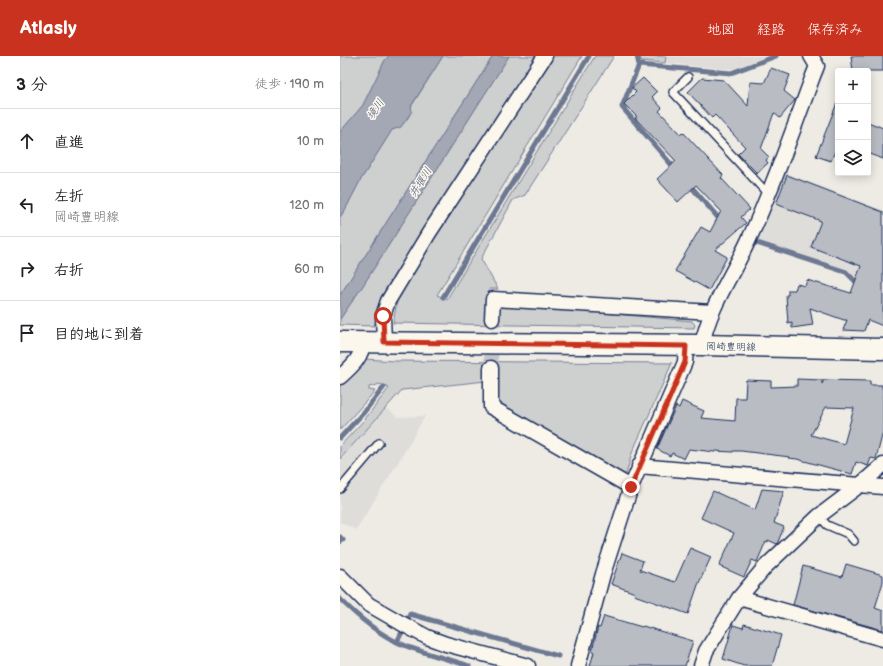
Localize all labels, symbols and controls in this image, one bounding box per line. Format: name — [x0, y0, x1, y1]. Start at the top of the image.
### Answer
text: Atlasly — [20, 17, 77, 40]
text: 地図 — [707, 21, 735, 38]
text: 経路 — [757, 21, 785, 38]
text: 保存済み — [807, 21, 863, 38]
map controls — [835, 68, 871, 176]
button: + — [835, 68, 871, 104]
text: 3 分 — [16, 75, 48, 95]
text: 徒歩 · 190 m — [255, 76, 324, 92]
water label: 境川 — [364, 97, 387, 122]
button: − — [835, 104, 871, 140]
icon: ahead — [16, 130, 38, 152]
text: 直進 — [54, 133, 84, 152]
text: 10 m — [297, 133, 324, 149]
button: layers — [835, 140, 871, 176]
water label: 井堰川 — [406, 165, 435, 200]
text: 左折 — [54, 187, 84, 206]
icon: left — [16, 194, 38, 216]
text: 120 m — [289, 197, 324, 213]
text: 岡崎豊明線 — [54, 209, 119, 225]
icon: right — [16, 258, 38, 280]
text: 右折 — [54, 261, 84, 280]
text: 60 m — [294, 261, 324, 277]
route start — [374, 307, 392, 325]
icon: arrive — [16, 322, 38, 344]
text: 目的地に到着 — [54, 325, 144, 344]
street label: 岡崎豊明線 — [706, 341, 756, 353]
route end — [622, 478, 640, 496]

